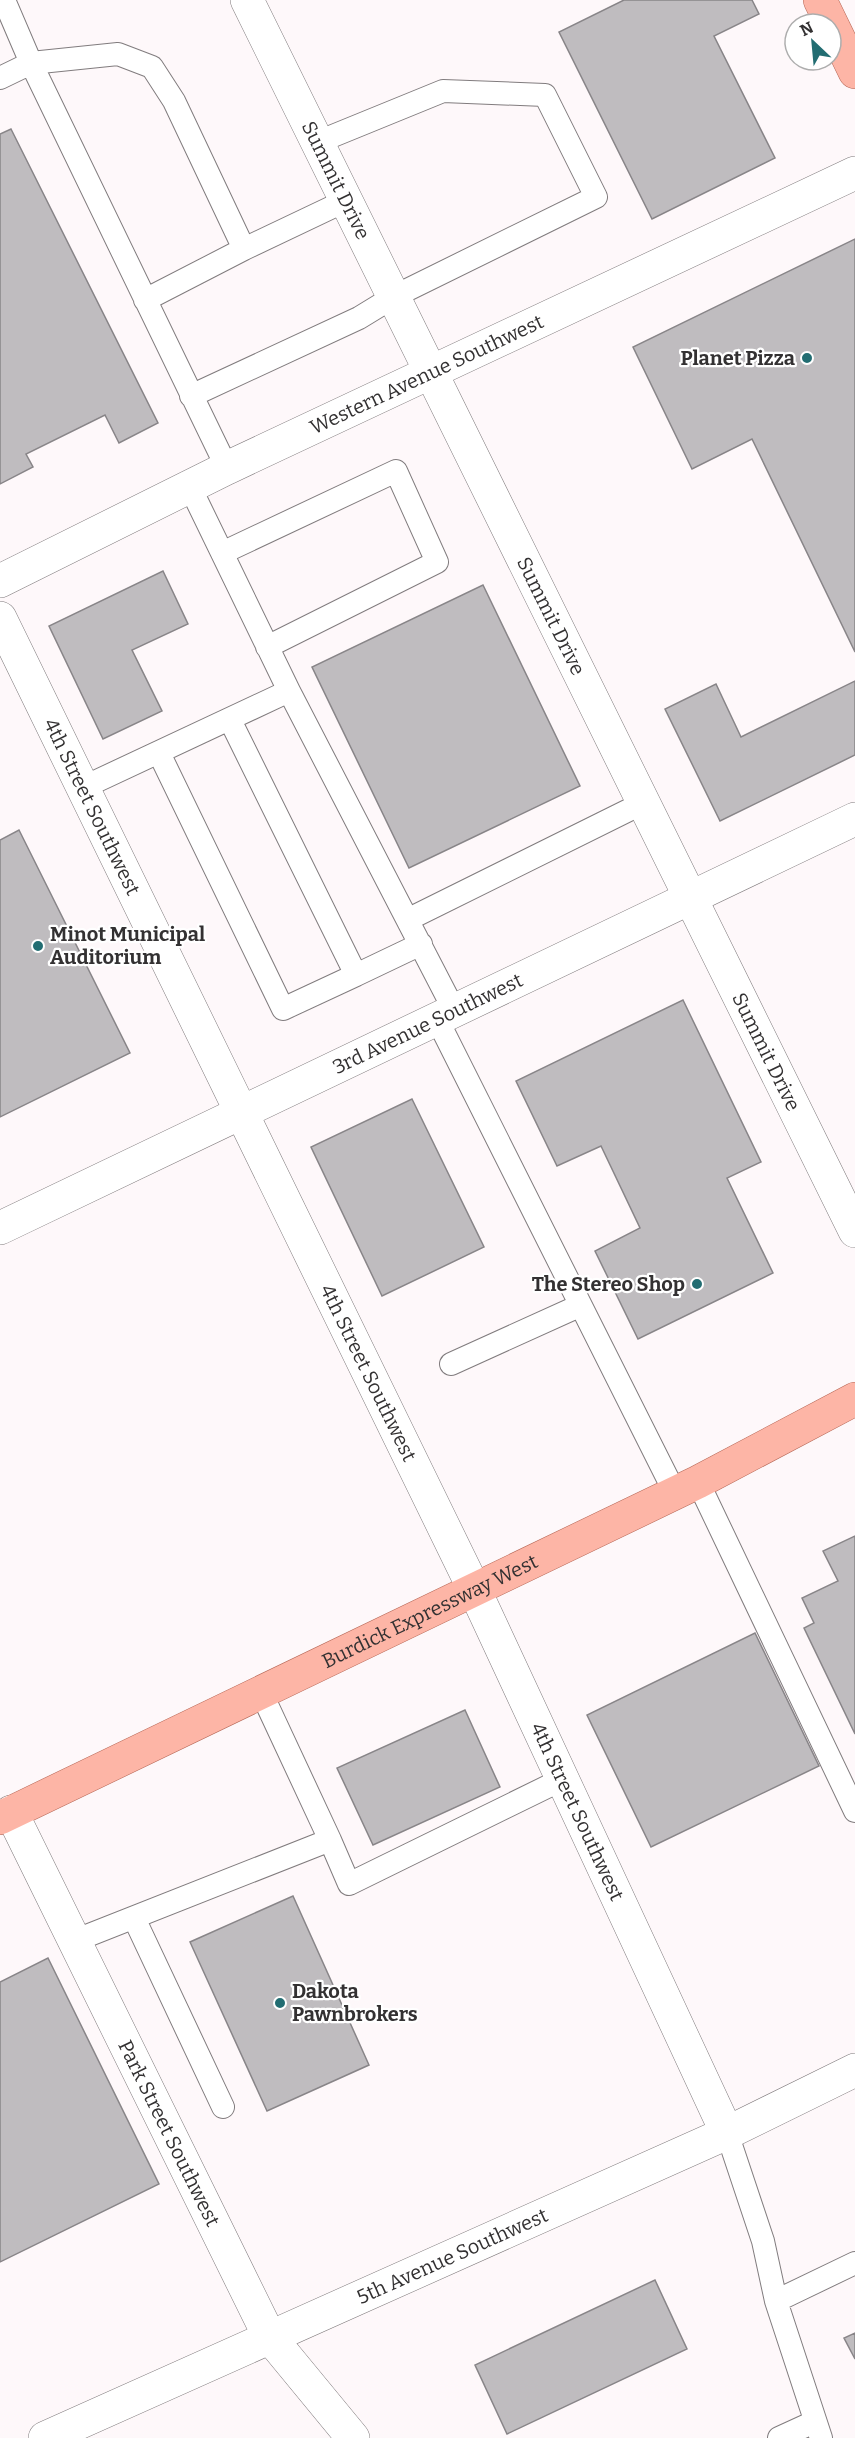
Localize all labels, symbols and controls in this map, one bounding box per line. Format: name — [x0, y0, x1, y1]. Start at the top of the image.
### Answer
north arrow — [783, 12, 843, 72]
text: N — [797, 18, 816, 40]
street label: Summit Drive — [297, 117, 375, 243]
street label: Western Avenue Southwest — [306, 309, 547, 439]
place label: Planet Pizza — [680, 346, 795, 370]
marker: Planet Pizza — [800, 351, 814, 365]
street label: Summit Drive — [512, 553, 591, 679]
street label: 4th Street Southwest — [39, 714, 145, 899]
place label: Minot Municipal Auditorium — [50, 922, 205, 969]
marker: Minot Municipal Auditorium — [31, 939, 45, 953]
street label: 3rd Avenue Southwest — [329, 968, 526, 1079]
street label: Summit Drive — [727, 989, 806, 1115]
place label: The Stereo Shop — [532, 1272, 685, 1296]
marker: The Stereo Shop — [690, 1277, 704, 1291]
street label: 4th Street Southwest — [315, 1281, 422, 1465]
street label: Burdick Expressway West — [318, 1549, 542, 1673]
street label: 4th Street Southwest — [526, 1719, 629, 1904]
place label: Dakota Pawnbrokers — [292, 1979, 418, 2026]
marker: Dakota Pawnbrokers — [273, 1996, 287, 2010]
street label: Park Street Southwest — [113, 2036, 225, 2230]
street label: 5th Avenue Southwest — [353, 2203, 551, 2309]

